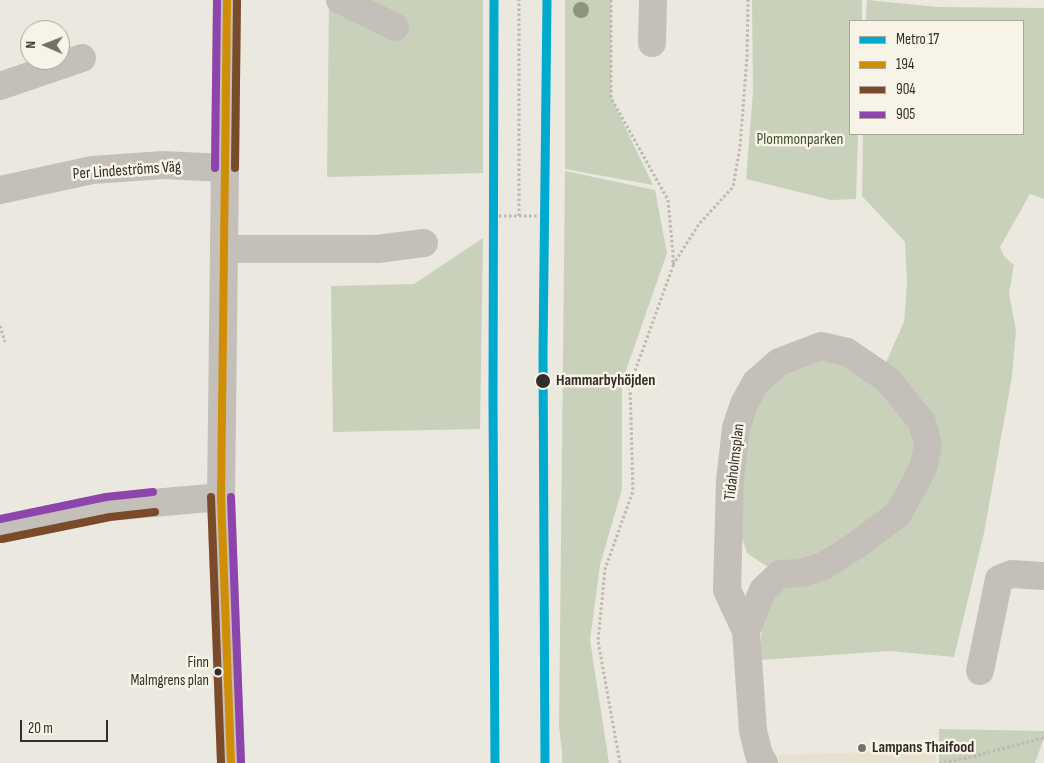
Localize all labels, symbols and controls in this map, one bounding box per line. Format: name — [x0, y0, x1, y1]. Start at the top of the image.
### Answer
north arrow — [20, 20, 70, 70]
legend — [849, 20, 1024, 135]
text: Metro 17 — [896, 30, 939, 49]
text: N — [22, 41, 39, 49]
text: 194 — [896, 55, 914, 74]
text: 904 — [896, 80, 916, 99]
text: 905 — [896, 105, 915, 124]
park label: Plommonparken — [757, 130, 843, 150]
street label: Per Lindeströms Väg — [72, 158, 182, 184]
place label: Hammarbyhöjden — [556, 371, 655, 391]
marker: Hammarbyhöjden — [534, 372, 552, 390]
street label: Tidaholmsplan — [721, 422, 749, 502]
place label: Finn Malmgrens plan — [130, 654, 209, 689]
marker: Finn Malmgrens plan — [213, 667, 223, 677]
scale bar — [22, 710, 110, 742]
text: 20 m — [28, 719, 53, 738]
place label: Lampans Thaifood — [872, 738, 974, 758]
marker: Lampans Thaifood — [856, 742, 868, 754]

